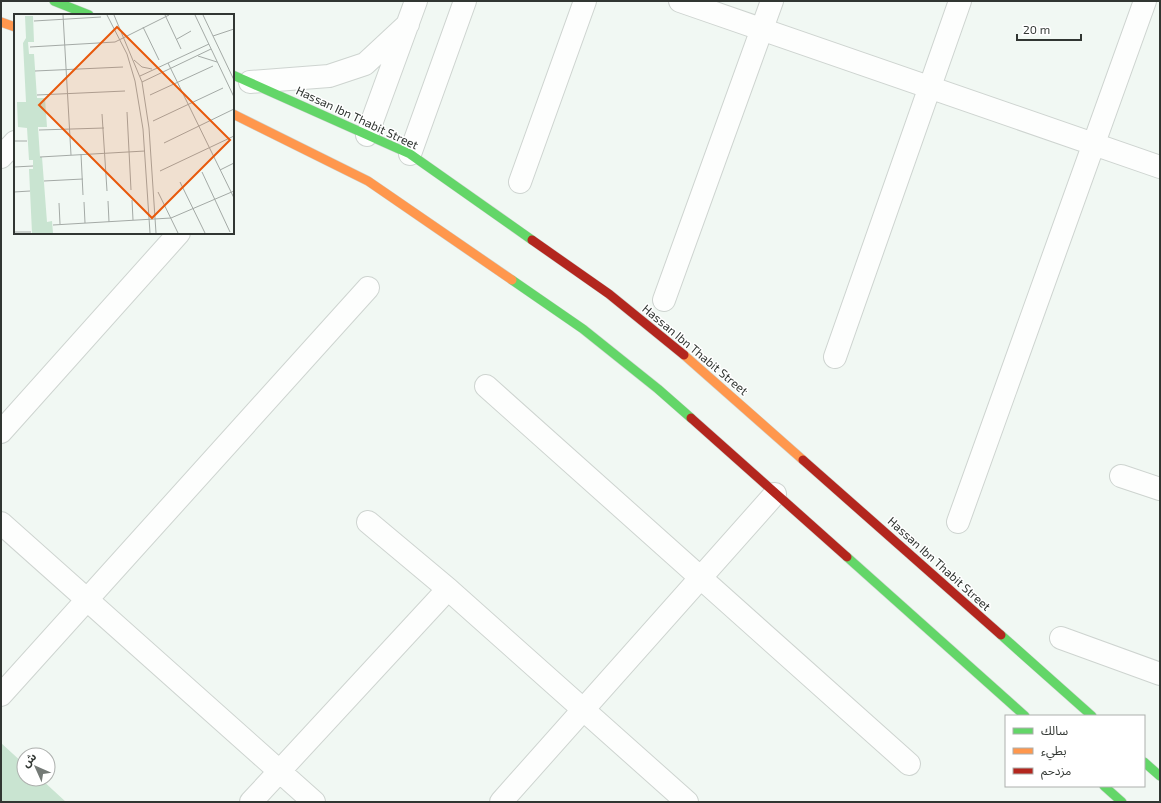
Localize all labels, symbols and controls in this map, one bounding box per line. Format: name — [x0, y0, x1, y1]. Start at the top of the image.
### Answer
inset map — [14, 14, 234, 234]
scale bar — [1017, 16, 1081, 42]
text: 20 m — [1023, 22, 1050, 36]
street label: Hassan Ibn Thabit Street — [294, 83, 421, 152]
street label: Hassan Ibn Thabit Street — [640, 301, 752, 398]
street label: Hassan Ibn Thabit Street — [885, 513, 994, 613]
legend — [1005, 715, 1145, 787]
text: سالك — [1041, 723, 1068, 737]
text: بطيء — [1041, 743, 1067, 761]
north arrow — [16, 747, 56, 787]
text: ش — [19, 750, 39, 770]
text: مزدحم — [1041, 763, 1071, 780]

